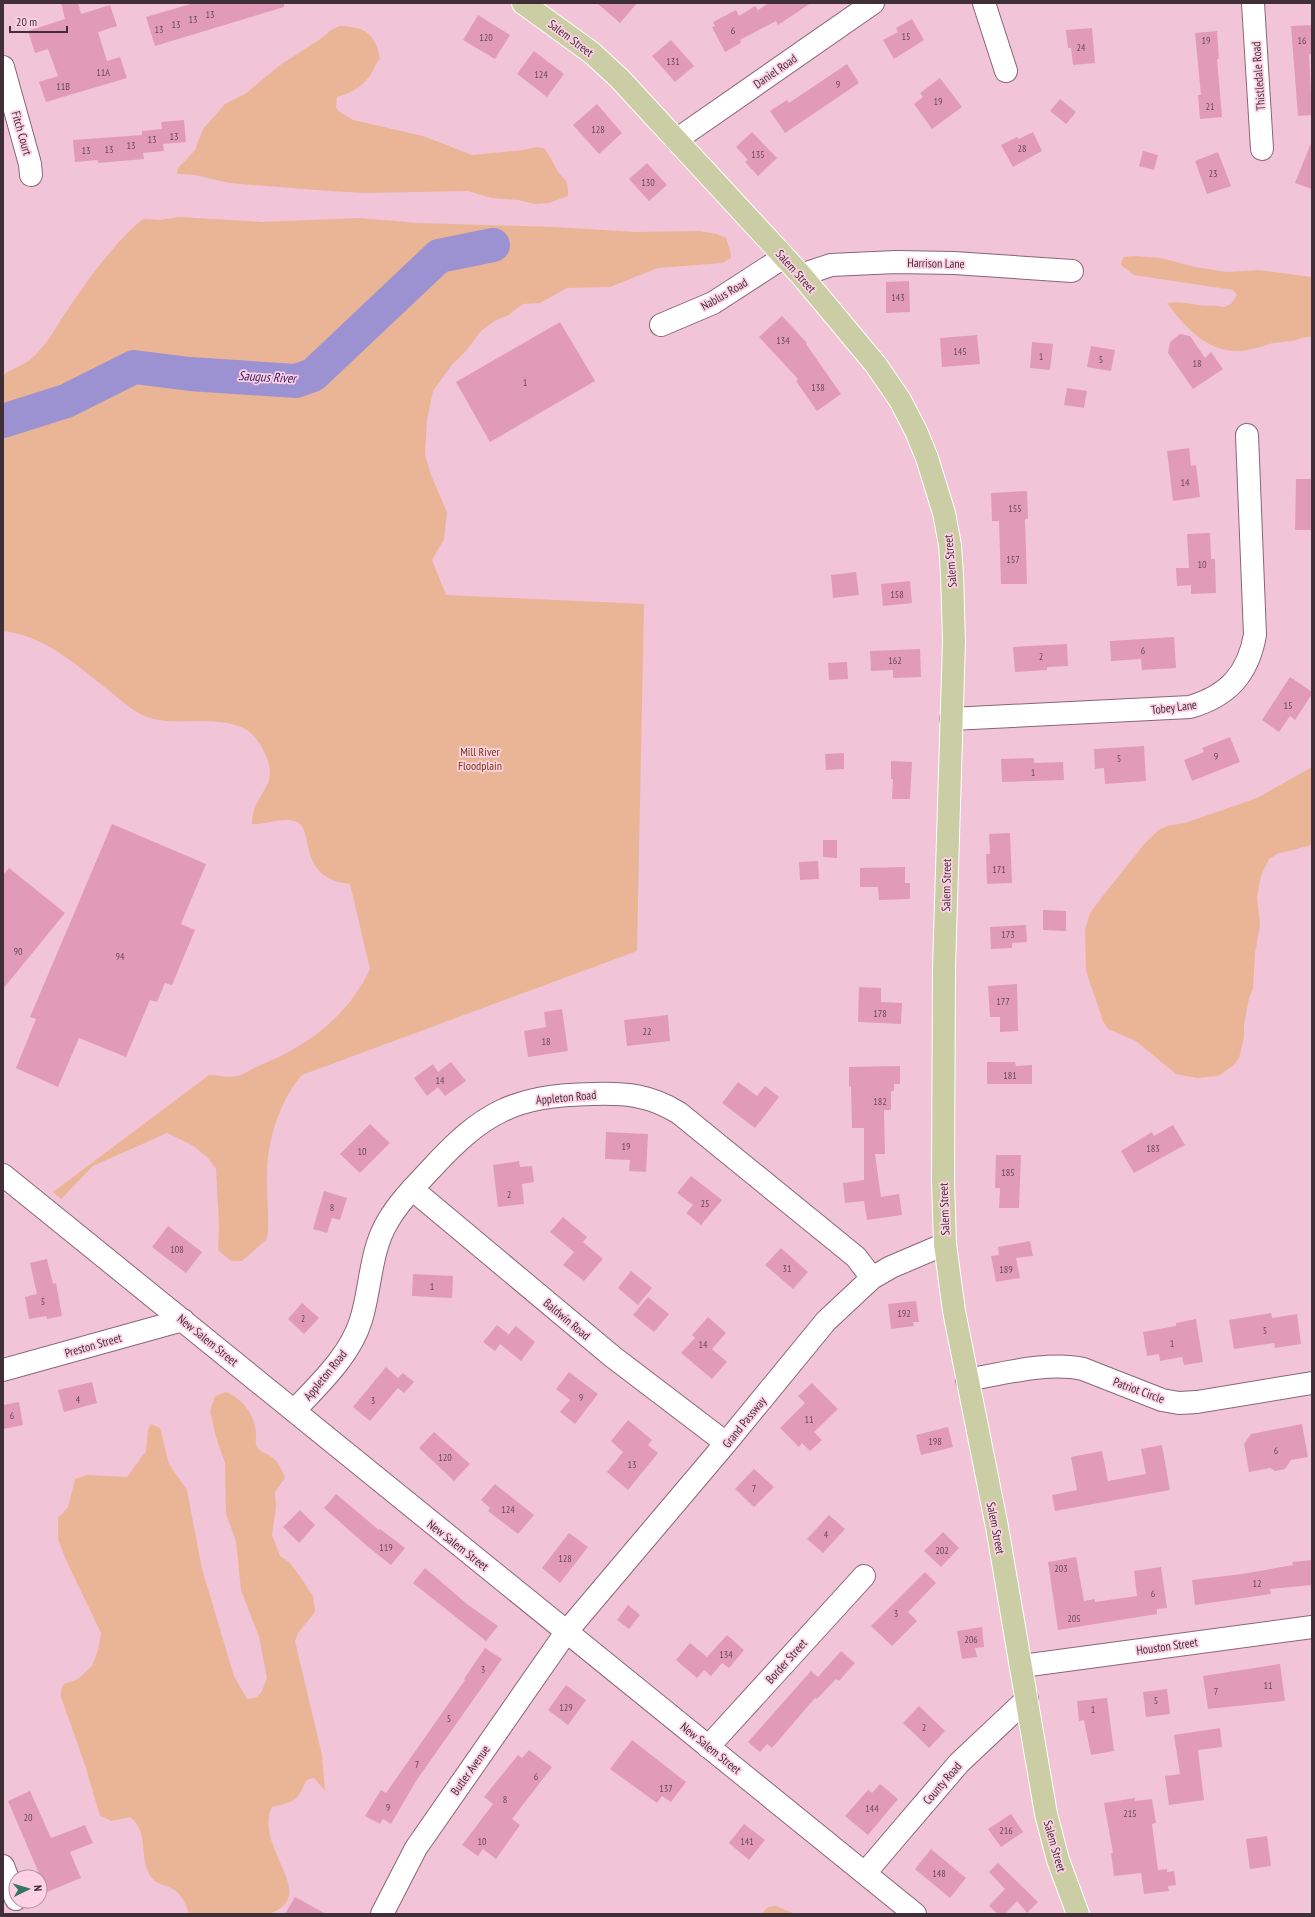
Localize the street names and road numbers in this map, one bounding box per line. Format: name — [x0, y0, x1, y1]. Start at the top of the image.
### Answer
street label: Salem Street — [545, 16, 597, 60]
street label: Thistledale Road — [1248, 41, 1268, 111]
street label: Daniel Road — [750, 51, 800, 91]
street label: Fitch Court — [9, 109, 36, 158]
street label: Salem Street — [773, 246, 820, 296]
street label: Harrison Lane — [907, 255, 965, 271]
street label: Nablus Road — [698, 275, 750, 313]
street label: Salem Street — [940, 533, 960, 588]
street label: Tobey Lane — [1150, 697, 1198, 717]
street label: Salem Street — [938, 858, 954, 912]
street label: Appleton Road — [535, 1087, 597, 1107]
street label: Salem Street — [936, 1182, 952, 1236]
street label: Baldwin Road — [541, 1295, 593, 1343]
street label: New Salem Street — [175, 1311, 242, 1369]
street label: Preston Street — [63, 1330, 124, 1360]
street label: Appleton Road — [300, 1347, 350, 1403]
street label: Patriot Circle — [1111, 1374, 1167, 1406]
street label: Grand Passway — [719, 1393, 769, 1451]
street label: Salem Street — [984, 1501, 1009, 1556]
street label: New Salem Street — [424, 1516, 492, 1574]
street label: Houston Street — [1135, 1634, 1199, 1658]
street label: Border Street — [762, 1635, 810, 1686]
street label: New Salem Street — [678, 1719, 745, 1777]
street label: Butler Avenue — [447, 1742, 493, 1798]
street label: County Road — [920, 1759, 964, 1807]
street label: Salem Street — [1041, 1819, 1070, 1874]

